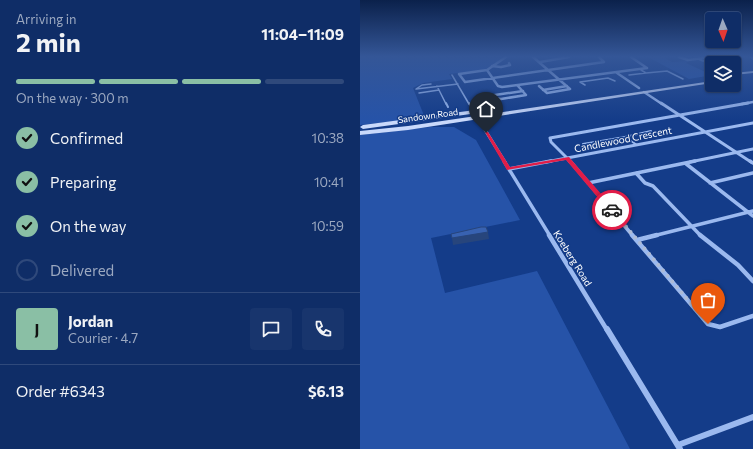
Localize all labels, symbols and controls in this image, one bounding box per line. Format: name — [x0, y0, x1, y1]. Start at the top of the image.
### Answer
text: Arriving in — [16, 11, 76, 27]
north arrow — [705, 12, 741, 48]
map controls — [705, 12, 741, 92]
text: 11:04–11:09 — [261, 25, 344, 43]
text: 2 min — [16, 26, 81, 57]
button: layers — [705, 56, 741, 92]
text: On the way · 300 m — [16, 90, 129, 106]
pin — [469, 92, 503, 133]
icon: home — [475, 98, 497, 120]
street label: Sandown Road — [397, 106, 459, 125]
street label: Candlewood Crescent — [573, 124, 673, 154]
icon: check — [16, 127, 38, 149]
text: Confirmed — [50, 129, 123, 147]
text: 10:38 — [312, 130, 344, 146]
icon: check — [16, 171, 38, 193]
text: Preparing — [50, 173, 116, 191]
text: 10:41 — [314, 174, 344, 190]
courier — [592, 190, 632, 230]
icon: car — [601, 199, 623, 221]
icon: check — [16, 215, 38, 237]
text: On the way — [50, 217, 127, 235]
text: 10:59 — [312, 218, 344, 234]
street label: Koeberg Road — [551, 228, 595, 288]
text: Delivered — [50, 261, 114, 279]
pin — [691, 283, 725, 324]
icon: bag — [697, 289, 719, 311]
button: chat — [250, 308, 292, 350]
button: phone — [302, 308, 344, 350]
text: Jordan — [68, 312, 113, 330]
text: J — [35, 320, 39, 338]
text: Courier · 4.7 — [68, 330, 138, 346]
text: Order #6343 — [16, 382, 105, 400]
text: $6.13 — [308, 382, 344, 400]

